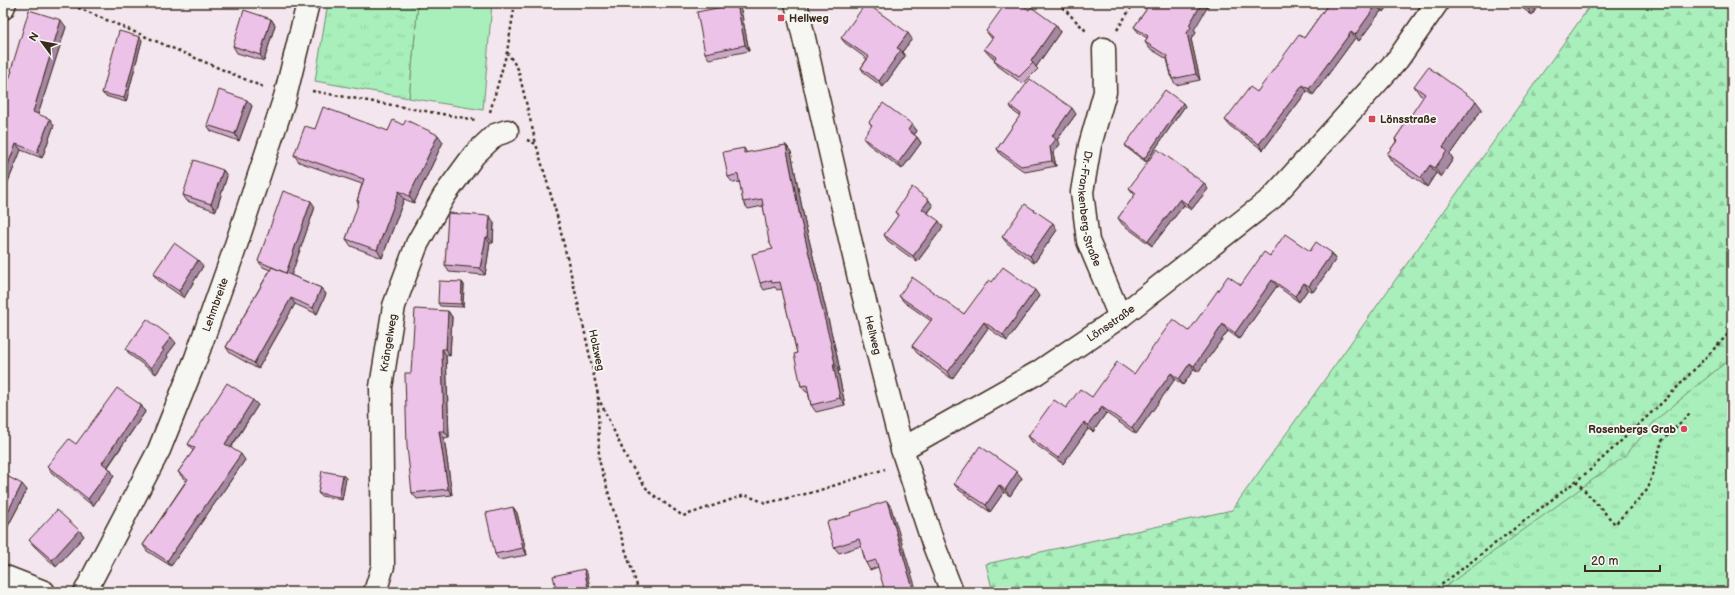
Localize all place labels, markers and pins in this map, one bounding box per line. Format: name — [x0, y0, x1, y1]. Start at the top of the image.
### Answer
place label: Hellweg — [789, 12, 829, 25]
marker: Hellweg — [776, 13, 786, 23]
place label: Lönsstraße — [1380, 113, 1436, 126]
marker: Lönsstraße — [1367, 114, 1377, 124]
place label: Rosenbergs Grab — [1588, 423, 1677, 436]
marker: Rosenbergs Grab — [1679, 424, 1689, 434]

